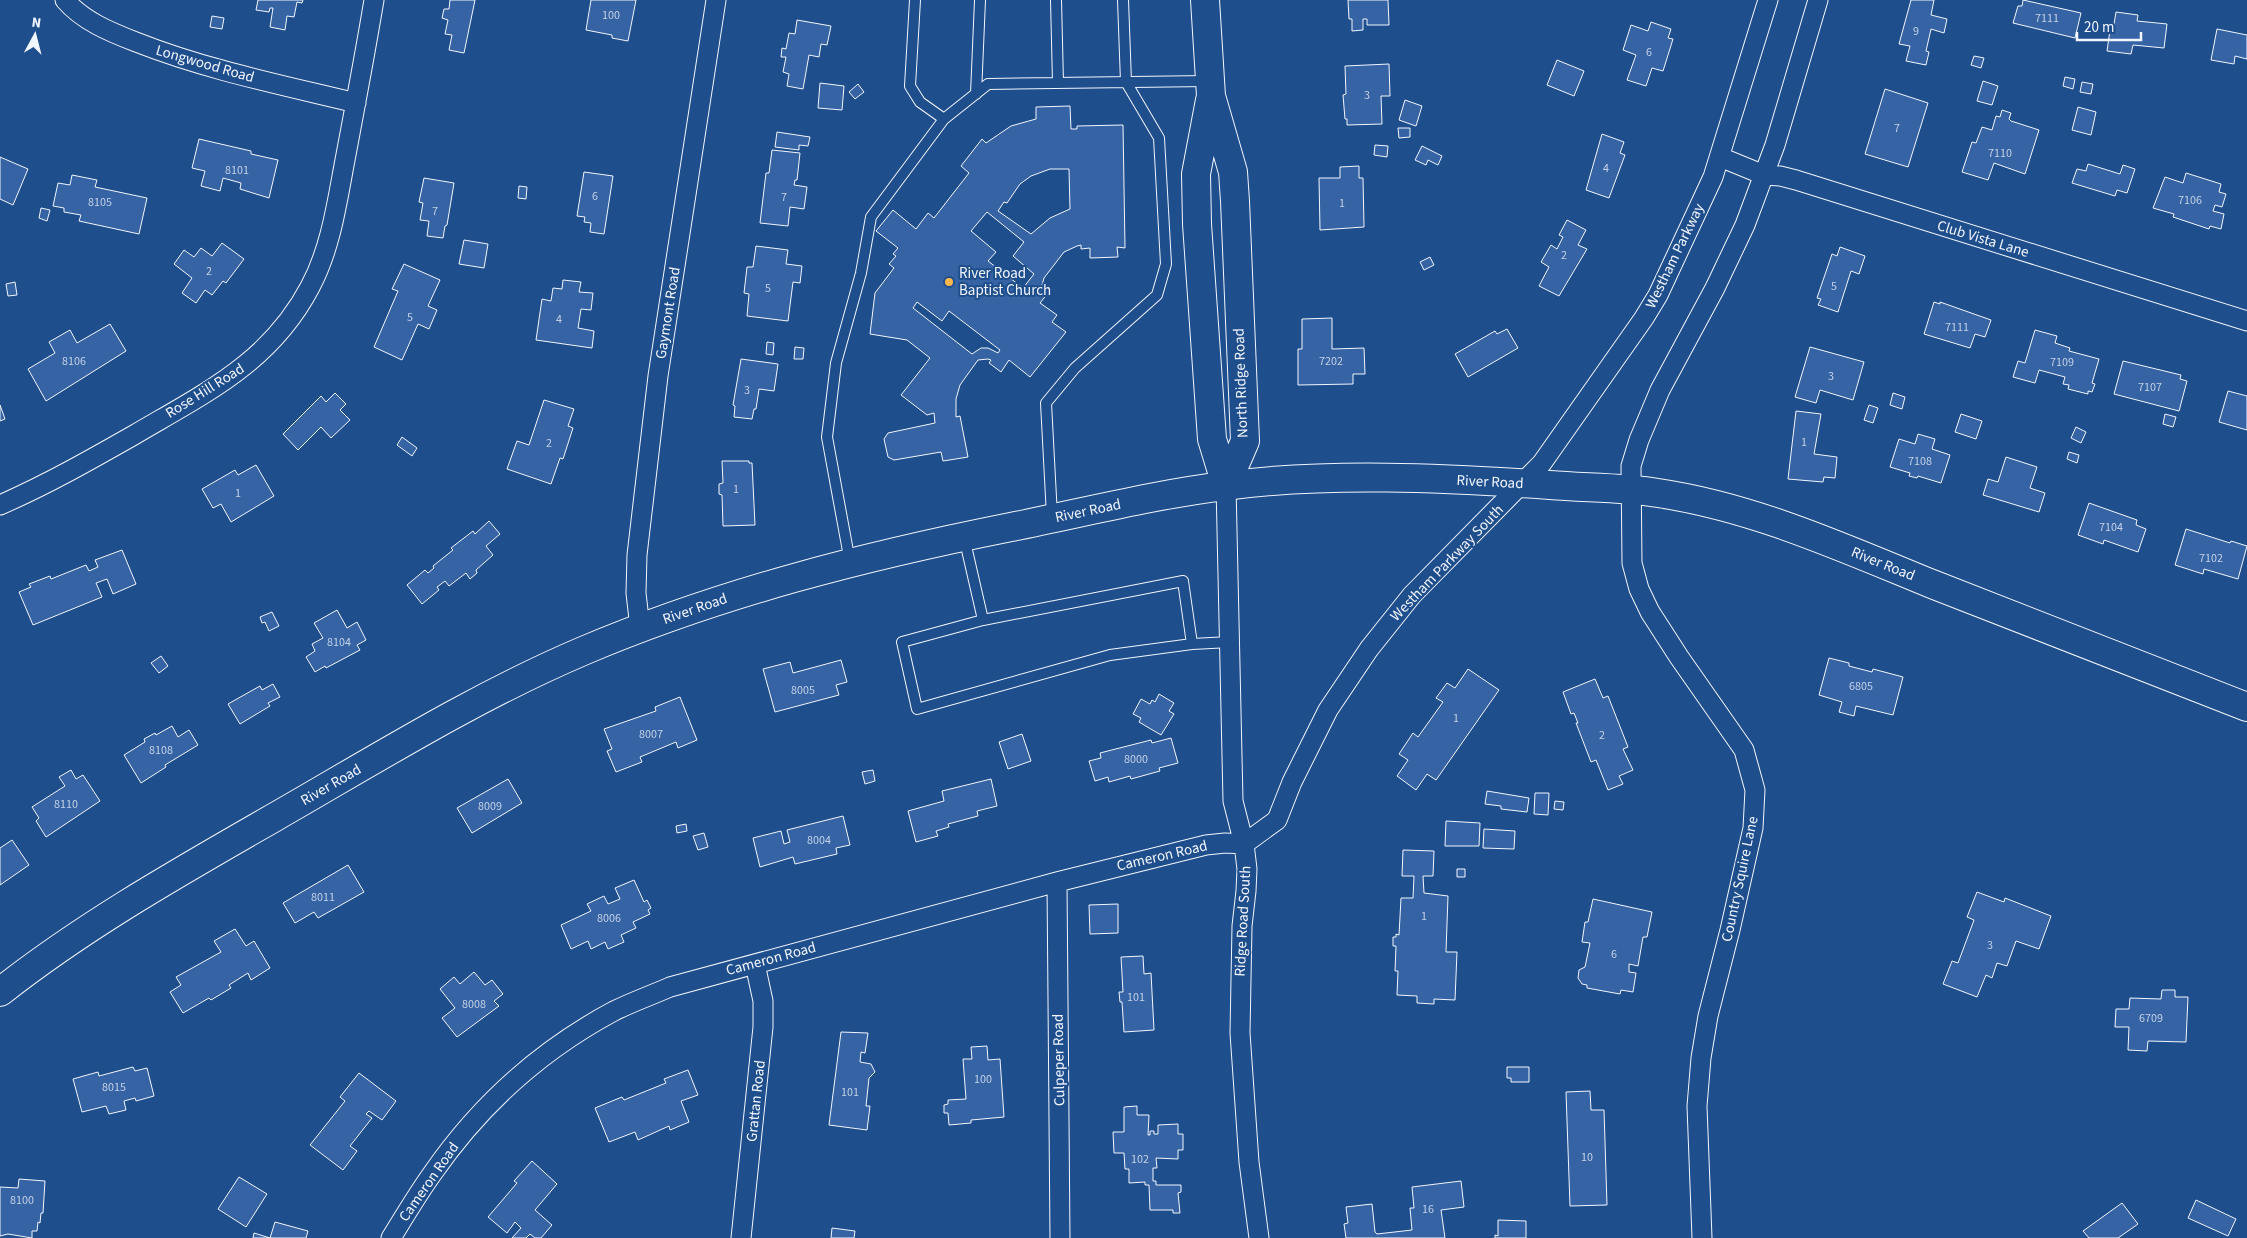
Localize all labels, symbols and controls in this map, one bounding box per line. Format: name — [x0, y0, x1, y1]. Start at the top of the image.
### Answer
house number: 100 — [602, 7, 620, 24]
north arrow — [10, 10, 60, 60]
house number: 7111 — [2035, 10, 2059, 27]
scale bar — [2077, 10, 2141, 42]
text: N — [31, 13, 42, 34]
text: 20 m — [2084, 17, 2114, 38]
house number: 9 — [1913, 23, 1919, 40]
street label: Longwood Road — [153, 40, 257, 88]
house number: 6 — [1646, 44, 1652, 61]
house number: 3 — [1364, 87, 1370, 104]
house number: 7 — [1894, 120, 1900, 137]
house number: 7110 — [1988, 145, 2012, 162]
house number: 4 — [1603, 160, 1609, 177]
house number: 8101 — [225, 162, 249, 179]
house number: 6 — [592, 188, 598, 205]
house number: 7 — [781, 189, 787, 206]
house number: 7106 — [2178, 192, 2202, 209]
house number: 8105 — [88, 194, 112, 211]
house number: 1 — [1339, 195, 1345, 212]
street label: Westham Parkway — [1640, 200, 1710, 312]
house number: 7 — [432, 203, 438, 220]
street label: Club Vista Lane — [1934, 215, 2032, 263]
house number: 2 — [1561, 247, 1567, 264]
house number: 2 — [206, 263, 212, 280]
place label: River Road Baptist Church — [959, 263, 1051, 301]
street label: Gaymont Road — [650, 265, 686, 361]
marker: River Road Baptist Church — [943, 276, 955, 288]
house number: 5 — [1831, 278, 1837, 295]
house number: 5 — [765, 280, 771, 297]
house number: 5 — [407, 309, 413, 326]
house number: 4 — [556, 311, 562, 328]
house number: 7111 — [1945, 319, 1969, 336]
street label: North Ridge Road — [1229, 328, 1253, 438]
house number: 8106 — [62, 353, 86, 370]
house number: 7202 — [1319, 353, 1343, 370]
house number: 7109 — [2050, 354, 2074, 371]
street label: Rose Hill Road — [161, 358, 249, 424]
house number: 3 — [1828, 368, 1834, 385]
house number: 7107 — [2138, 379, 2162, 396]
house number: 3 — [744, 382, 750, 399]
house number: 1 — [1801, 434, 1807, 451]
house number: 2 — [546, 435, 552, 452]
house number: 7108 — [1908, 453, 1932, 470]
street label: River Road — [1456, 470, 1524, 494]
house number: 1 — [733, 481, 739, 498]
house number: 1 — [235, 485, 241, 502]
street label: River Road — [1053, 494, 1123, 528]
street label: Westham Parkway South — [1386, 500, 1508, 626]
house number: 7104 — [2099, 519, 2123, 536]
street label: River Road — [1848, 542, 1918, 586]
house number: 7102 — [2199, 550, 2223, 567]
street label: River Road — [660, 588, 730, 630]
house number: 8104 — [327, 634, 351, 651]
house number: 6805 — [1849, 678, 1873, 695]
house number: 8005 — [791, 682, 815, 699]
house number: 1 — [1453, 710, 1459, 727]
house number: 8007 — [639, 726, 663, 743]
house number: 2 — [1599, 727, 1605, 744]
house number: 8108 — [149, 742, 173, 759]
house number: 8000 — [1124, 751, 1148, 768]
street label: River Road — [297, 759, 365, 811]
house number: 8110 — [54, 796, 78, 813]
house number: 8009 — [478, 798, 502, 815]
street label: Country Squire Lane — [1716, 814, 1764, 944]
house number: 8004 — [807, 832, 831, 849]
street label: Cameron Road — [1115, 835, 1209, 877]
street label: Ridge Road South — [1230, 865, 1256, 977]
house number: 8011 — [311, 889, 335, 906]
house number: 1 — [1421, 908, 1427, 925]
house number: 8006 — [597, 910, 621, 927]
street label: Cameron Road — [724, 937, 818, 981]
house number: 3 — [1987, 937, 1993, 954]
house number: 6 — [1611, 946, 1617, 963]
house number: 101 — [1127, 989, 1145, 1006]
house number: 8008 — [462, 996, 486, 1013]
house number: 6709 — [2139, 1010, 2163, 1027]
street label: Culpeper Road — [1048, 1014, 1070, 1106]
street label: Grattan Road — [741, 1059, 771, 1143]
house number: 100 — [974, 1071, 992, 1088]
house number: 8015 — [102, 1079, 126, 1096]
house number: 101 — [841, 1084, 859, 1101]
street label: Cameron Road — [394, 1138, 464, 1226]
house number: 10 — [1581, 1149, 1593, 1166]
house number: 102 — [1131, 1151, 1149, 1168]
house number: 8100 — [10, 1192, 34, 1209]
house number: 16 — [1422, 1201, 1434, 1218]

